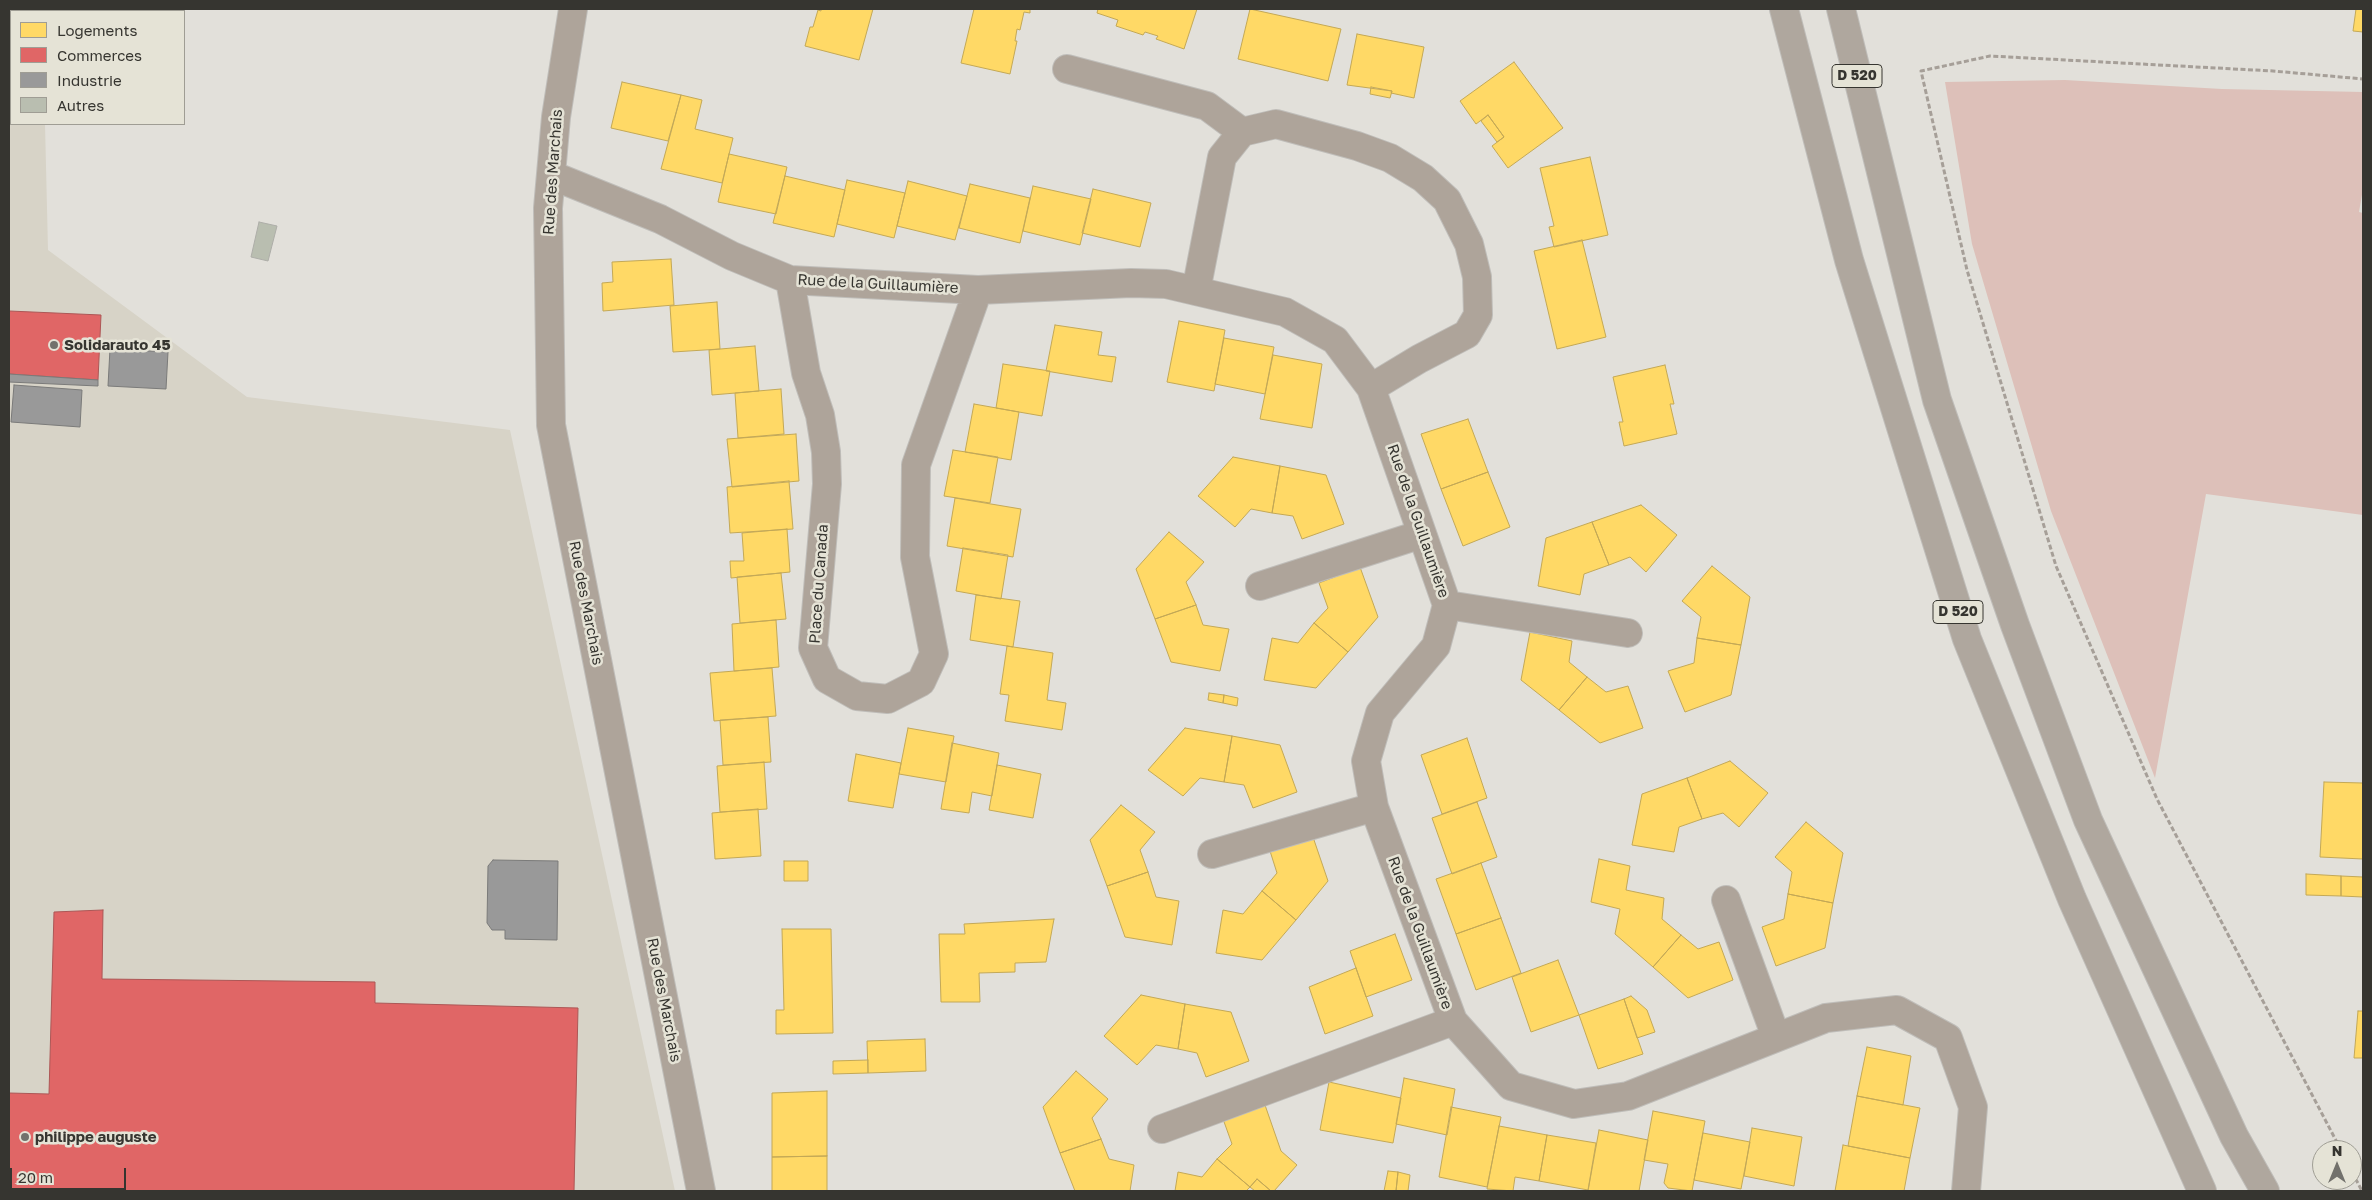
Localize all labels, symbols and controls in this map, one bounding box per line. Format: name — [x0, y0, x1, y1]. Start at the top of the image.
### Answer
legend — [10, 10, 185, 125]
text: Logements — [57, 21, 137, 39]
text: Commerces — [57, 46, 142, 64]
road number: D 520 — [1832, 64, 1882, 88]
text: Industrie — [57, 71, 122, 89]
text: Autres — [57, 96, 104, 114]
street label: Rue des Marchais — [540, 109, 566, 235]
street label: Rue de la Guillaumière — [797, 271, 959, 297]
place label: Solidarauto 45 — [64, 336, 171, 354]
marker: Solidarauto 45 — [48, 339, 60, 351]
street label: Rue de la Guillaumière — [1383, 442, 1453, 600]
street label: Place du Canada — [806, 524, 832, 644]
street label: Rue des Marchais — [565, 539, 607, 667]
road number: D 520 — [1933, 600, 1983, 624]
street label: Rue de la Guillaumière — [1384, 854, 1456, 1012]
street label: Rue des Marchais — [643, 936, 685, 1064]
place label: philippe auguste — [35, 1128, 157, 1146]
marker: philippe auguste — [19, 1131, 31, 1143]
north arrow — [2312, 1140, 2362, 1190]
text: N — [2332, 1142, 2342, 1159]
scale bar — [12, 1158, 129, 1190]
text: 20 m — [18, 1168, 53, 1186]

